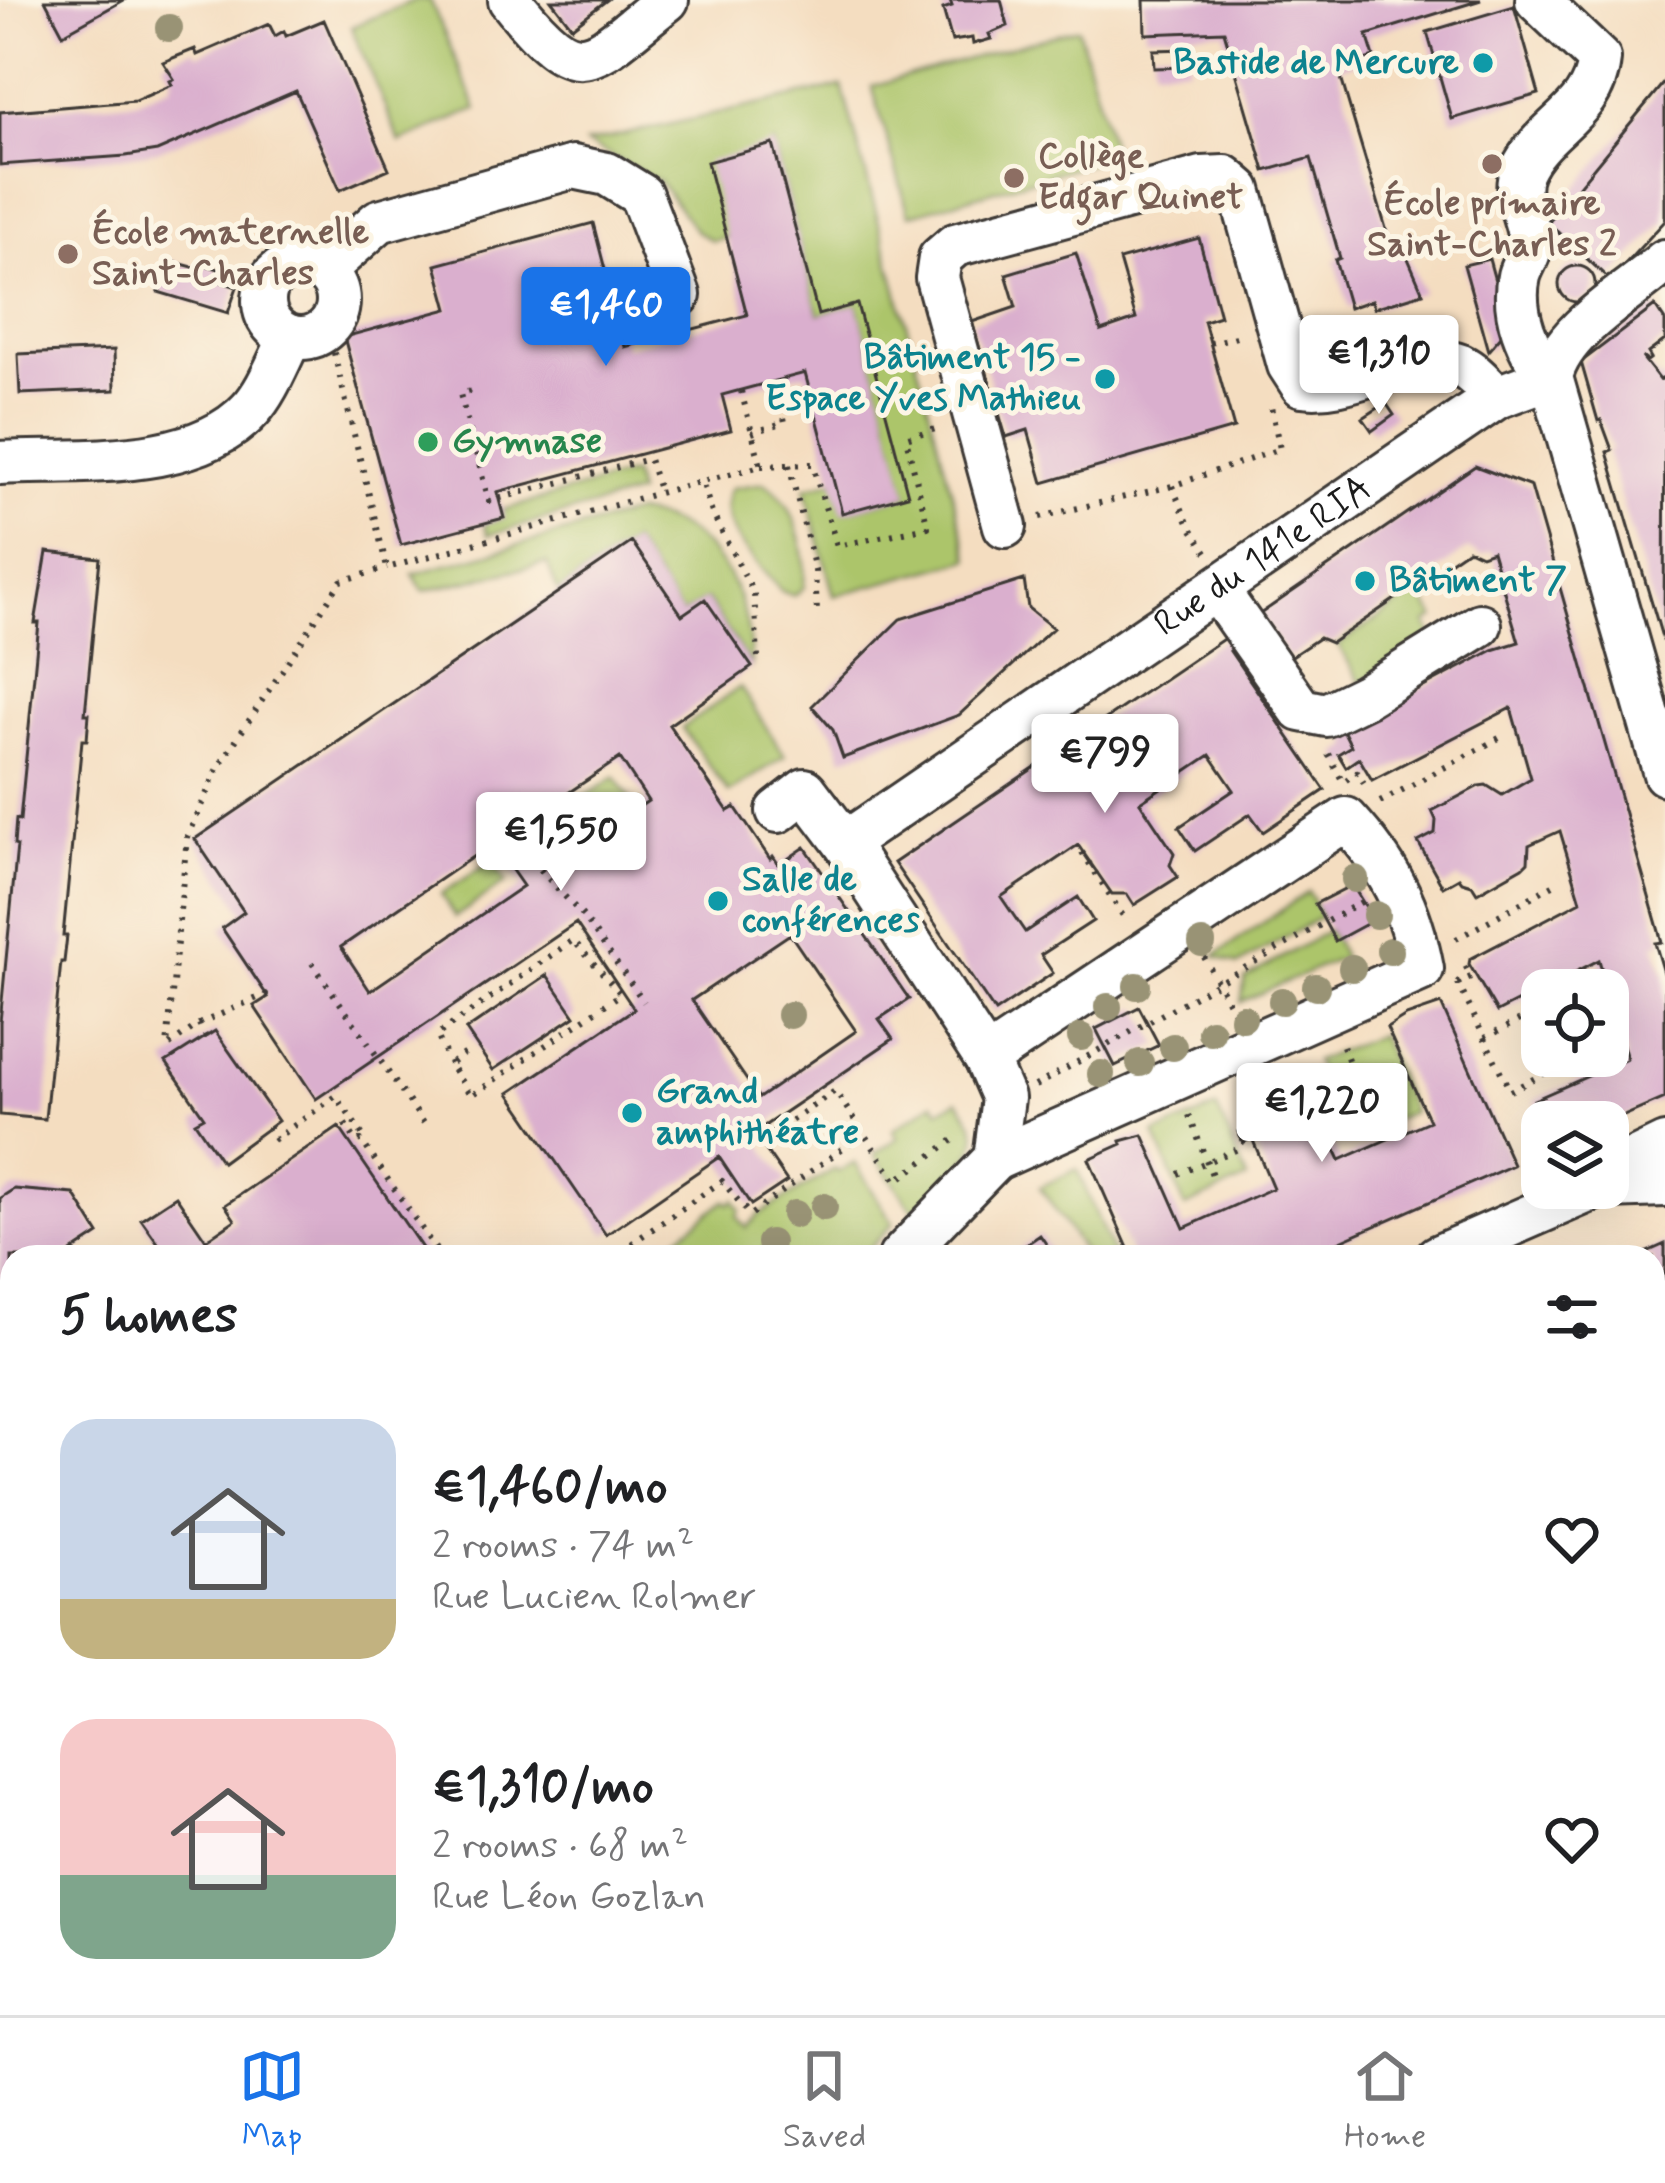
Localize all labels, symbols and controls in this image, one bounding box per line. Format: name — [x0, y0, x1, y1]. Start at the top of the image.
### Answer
place label: Bastide de Mercure — [1174, 40, 1459, 87]
marker: Bastide de Mercure — [1470, 50, 1496, 76]
place label: Collège Edgar Quinet — [1038, 134, 1243, 226]
marker: École primaire Saint-Charles 2 — [1479, 151, 1505, 177]
marker: Collège Edgar Quinet — [1001, 165, 1027, 191]
place label: École primaire Saint-Charles 2 — [1367, 179, 1617, 269]
place label: École maternelle Saint-Charles — [92, 208, 369, 298]
marker: École maternelle Saint-Charles — [55, 241, 81, 267]
pin: €1,460 — [508, 267, 704, 369]
text: €1,460 — [548, 280, 664, 331]
pin: €1,310 — [1281, 315, 1477, 417]
text: €1,310 — [1327, 328, 1431, 379]
place label: Bâtiment 15 - Espace Yves Mathieu — [765, 335, 1081, 423]
marker: Bâtiment 15 - Espace Yves Mathieu — [1092, 366, 1118, 392]
place label: Gymnase — [452, 419, 602, 466]
marker: Gymnase — [415, 429, 441, 455]
street label: Rue du 141e RIA — [1145, 466, 1382, 648]
place label: Bâtiment 7 — [1389, 558, 1567, 605]
marker: Bâtiment 7 — [1352, 568, 1378, 594]
pin: €799 — [1034, 714, 1176, 816]
text: €799 — [1058, 727, 1152, 778]
pin: €1,550 — [463, 792, 659, 894]
text: €1,550 — [503, 805, 619, 856]
place label: Salle de conférences — [742, 857, 920, 945]
marker: Salle de conférences — [705, 888, 731, 914]
map controls — [1521, 969, 1629, 1209]
button: locate — [1521, 969, 1629, 1077]
pin: €1,220 — [1224, 1063, 1420, 1165]
place label: Grand amphithéatre — [656, 1069, 859, 1157]
text: €1,220 — [1263, 1076, 1381, 1127]
marker: Grand amphithéatre — [619, 1100, 645, 1126]
button: layers — [1521, 1101, 1629, 1209]
text: 5 homes — [60, 1284, 238, 1350]
icon: filters — [1539, 1284, 1605, 1350]
text: €1,460/mo — [432, 1455, 667, 1521]
icon: home — [156, 1467, 300, 1611]
icon: heart — [1539, 1506, 1605, 1572]
text: 2 rooms · 74 m² — [432, 1521, 694, 1572]
text: Rue Lucien Rolmer — [432, 1572, 757, 1623]
text: €1,310/mo — [432, 1755, 654, 1821]
icon: home — [156, 1767, 300, 1911]
icon: heart — [1539, 1806, 1605, 1872]
text: 2 rooms · 68 m² — [432, 1821, 688, 1872]
text: Rue Léon Gozlan — [432, 1872, 706, 1923]
tab: Map — [239, 2043, 305, 2159]
tab: Saved — [783, 2043, 866, 2159]
tab: Home — [1344, 2043, 1426, 2159]

